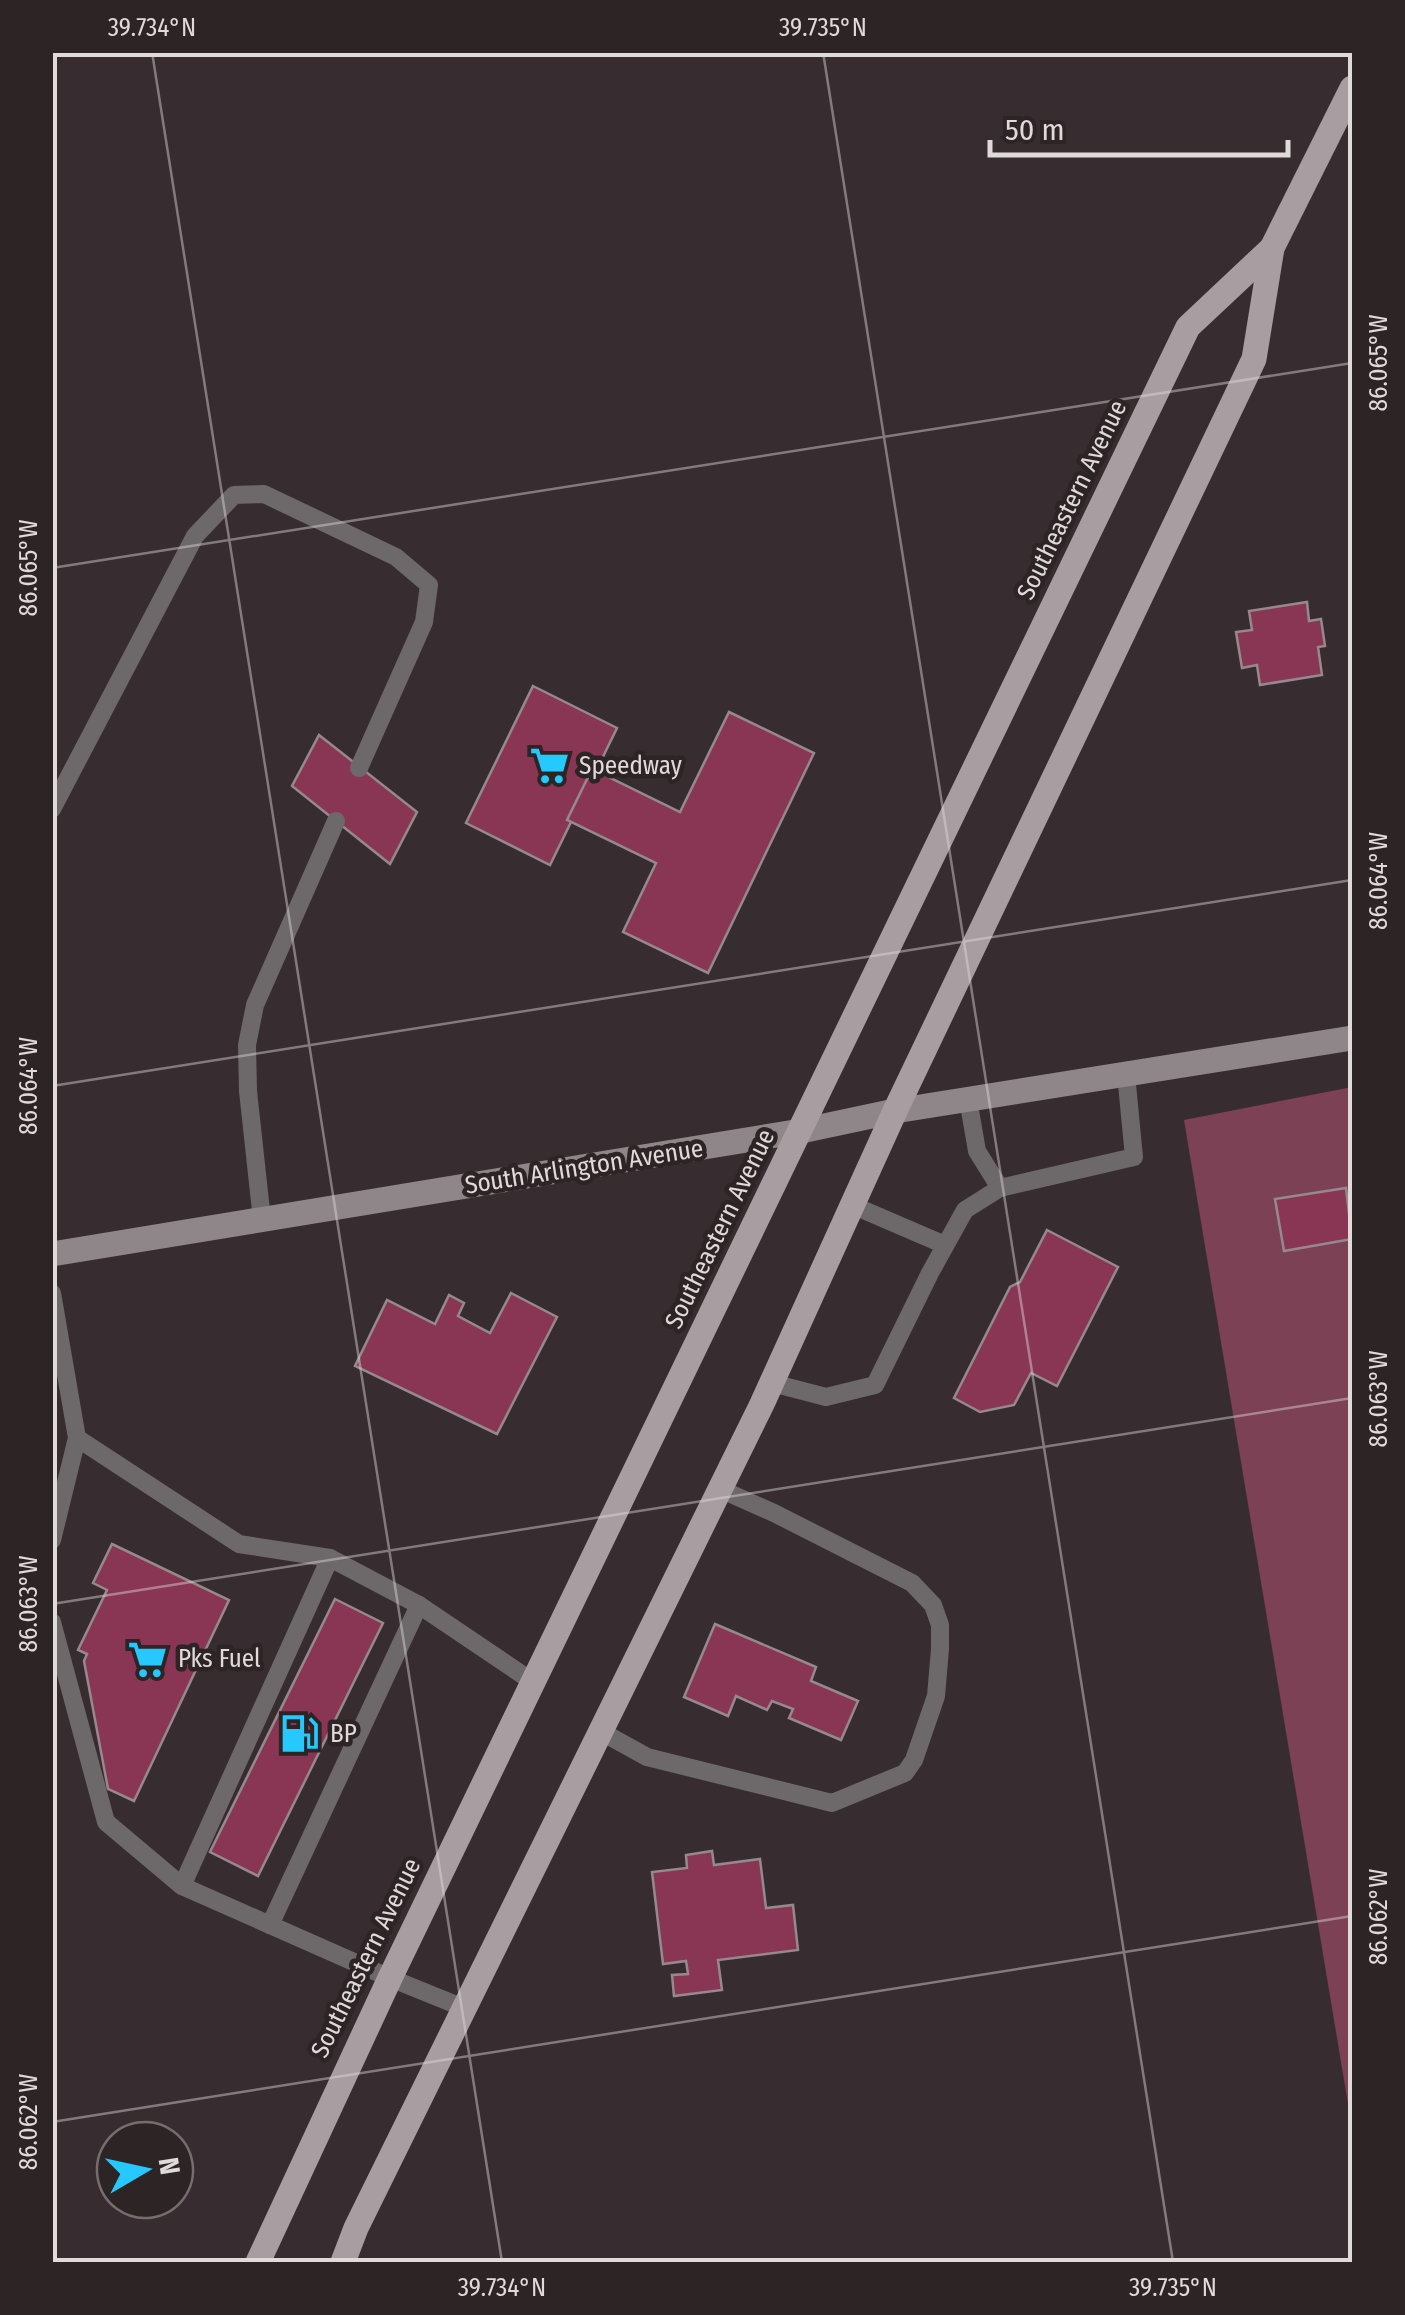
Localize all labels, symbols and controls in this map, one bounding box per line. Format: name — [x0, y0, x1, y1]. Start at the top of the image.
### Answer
text: 39.734°N — [108, 13, 196, 43]
text: 39.735°N — [779, 13, 867, 43]
scale bar — [990, 95, 1288, 157]
text: 50 m — [1005, 112, 1065, 148]
text: 86.065°W — [1364, 314, 1394, 411]
street label: Southeastern Avenue — [1011, 395, 1133, 605]
text: 86.065°W — [14, 519, 44, 616]
supermarket icon: Speedway — [528, 745, 570, 787]
place label: Speedway — [579, 751, 682, 781]
text: 86.064°W — [1364, 832, 1394, 930]
text: 86.064°W — [14, 1037, 44, 1135]
street label: Southeastern Avenue — [659, 1124, 781, 1334]
street label: South Arlington Avenue — [463, 1133, 705, 1201]
text: 86.063°W — [1364, 1350, 1394, 1447]
text: 86.063°W — [14, 1555, 44, 1652]
supermarket icon: Pks Fuel — [127, 1638, 169, 1680]
place label: Pks Fuel — [178, 1644, 261, 1674]
fuel station icon: BP — [279, 1713, 321, 1755]
place label: BP — [330, 1719, 357, 1749]
street label: Southeastern Avenue — [305, 1853, 427, 2063]
text: 86.062°W — [1364, 1868, 1394, 1965]
text: 86.062°W — [14, 2073, 44, 2170]
north arrow — [95, 2120, 195, 2220]
text: N — [152, 2155, 187, 2177]
text: 39.734°N — [458, 2273, 546, 2303]
text: 39.735°N — [1129, 2273, 1217, 2303]

